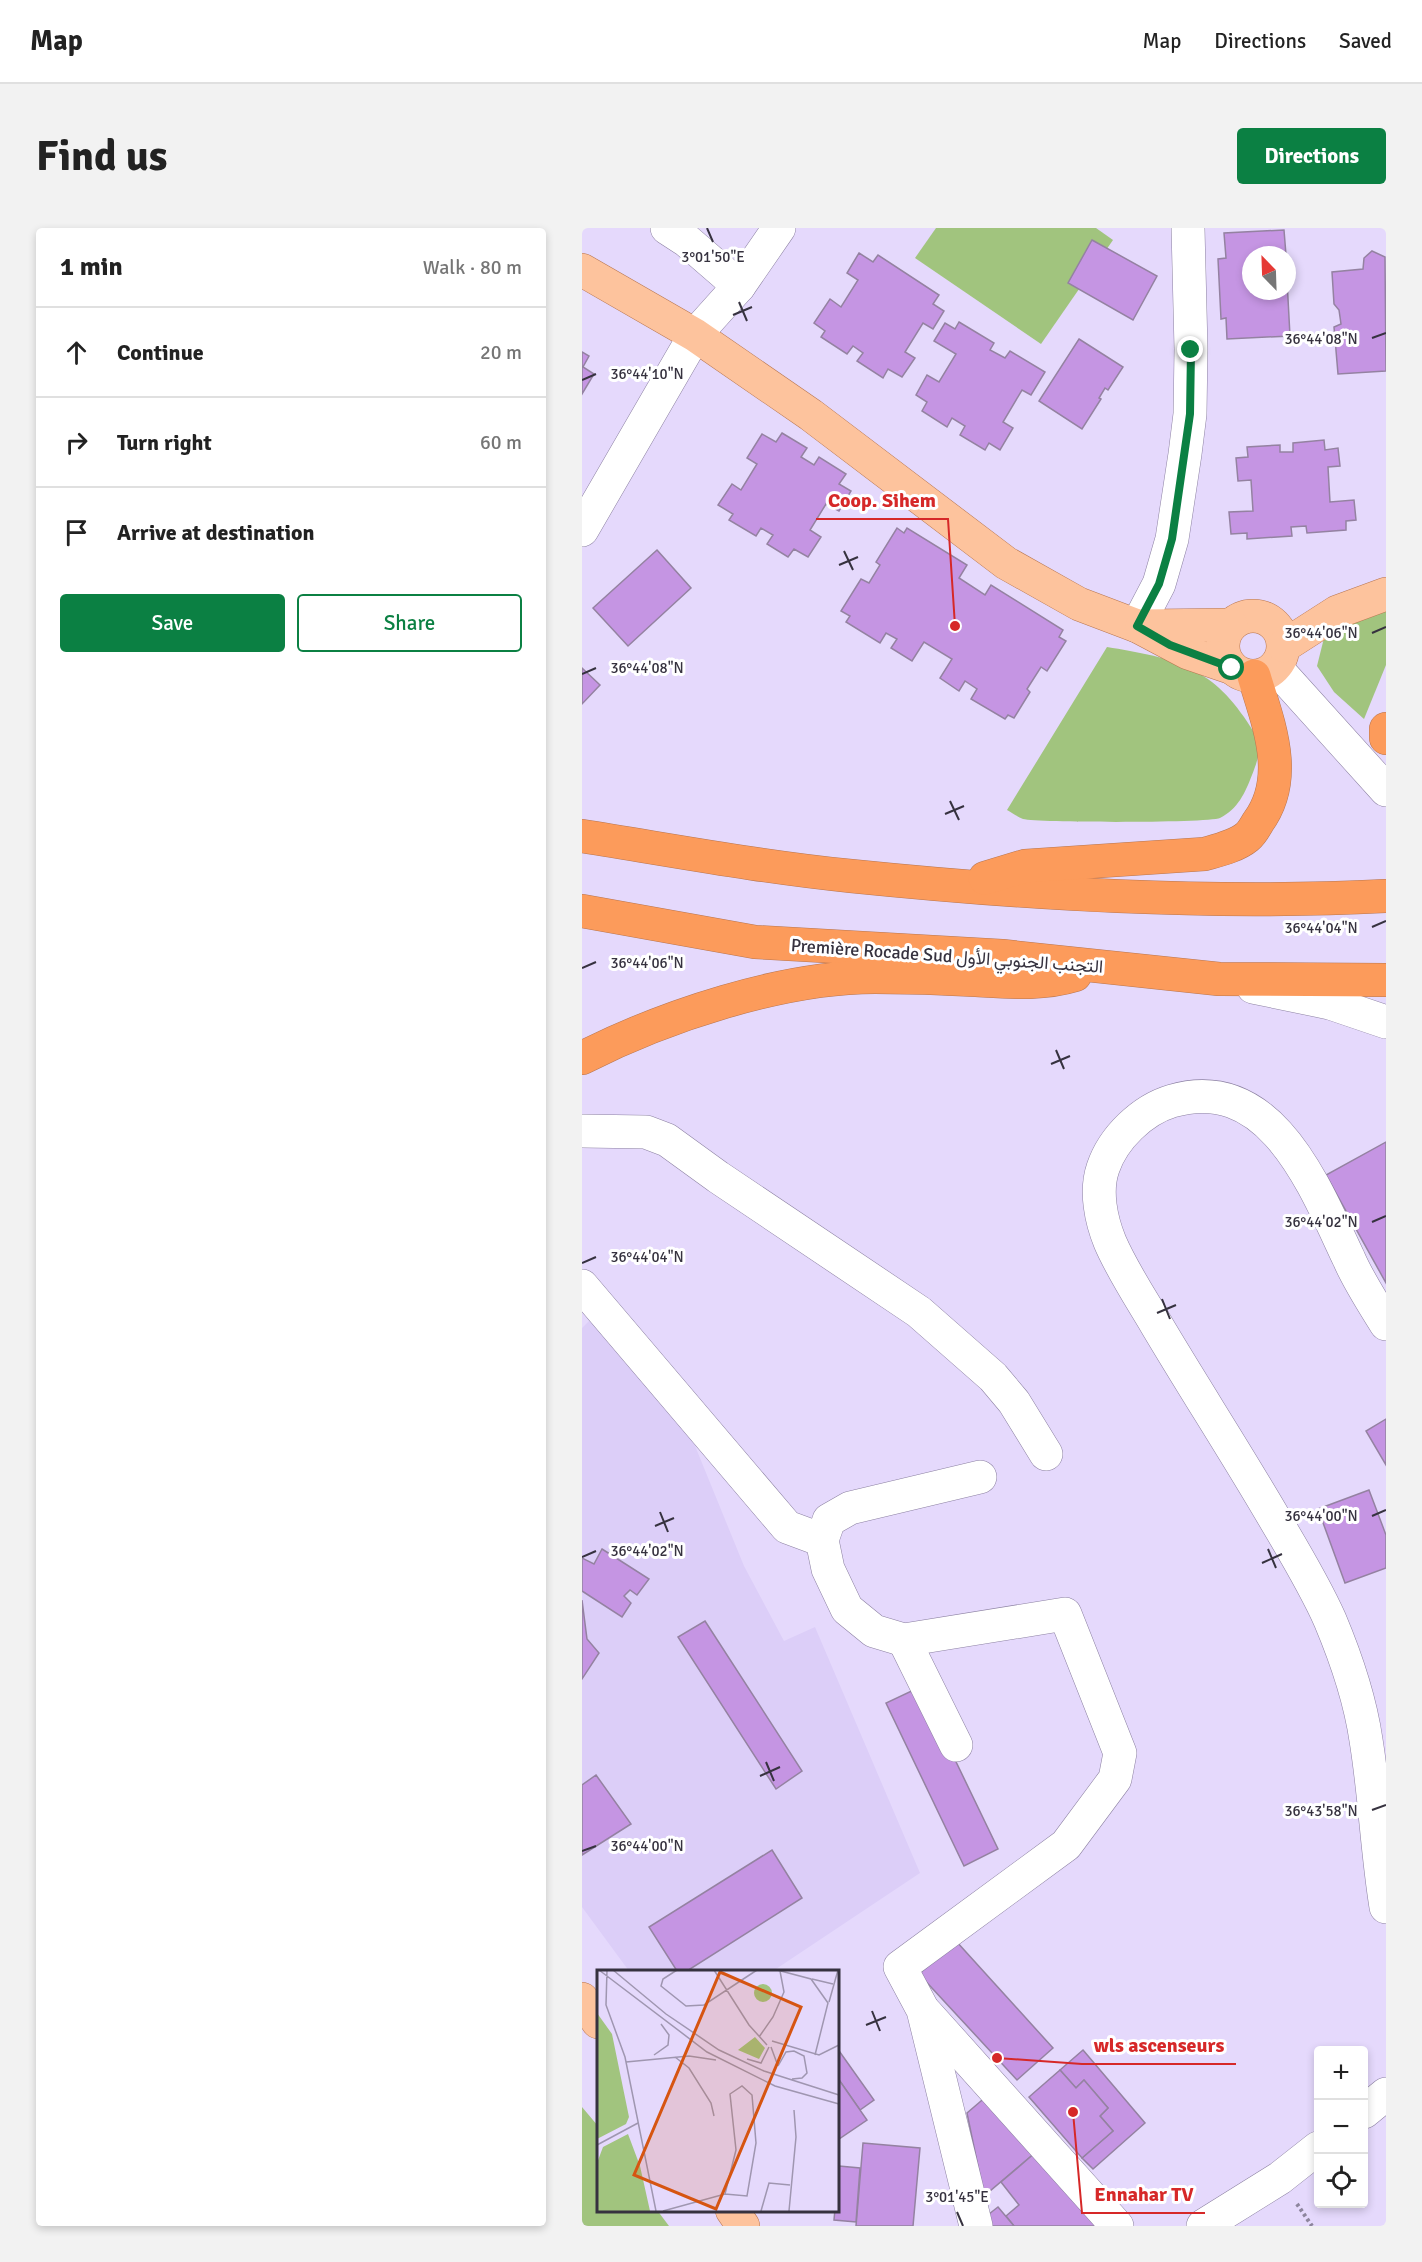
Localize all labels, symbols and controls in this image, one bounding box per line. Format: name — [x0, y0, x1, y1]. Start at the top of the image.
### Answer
text: Map — [30, 24, 83, 58]
text: Map — [1143, 28, 1181, 54]
text: Directions — [1214, 28, 1306, 54]
text: Saved — [1339, 28, 1392, 54]
button: Directions — [1237, 128, 1386, 184]
text: Find us — [36, 131, 167, 182]
north arrow — [1242, 246, 1296, 300]
text: 3°01'50"E — [681, 248, 745, 266]
text: 1 min — [60, 251, 123, 283]
text: Walk · 80 m — [423, 255, 522, 280]
text: 36°44'08"N — [1284, 330, 1358, 348]
icon: ahead — [60, 336, 93, 369]
route end — [1177, 336, 1203, 362]
text: Continue — [117, 339, 204, 366]
text: 20 m — [480, 340, 522, 365]
text: 36°44'10"N — [610, 365, 684, 383]
icon: right — [60, 426, 93, 459]
text: Turn right — [117, 429, 212, 456]
text: 60 m — [480, 430, 522, 455]
callout: Coop. Sihem — [816, 481, 948, 519]
text: Coop. Sihem — [828, 488, 936, 513]
icon: arrive — [60, 516, 93, 549]
text: Arrive at destination — [117, 519, 314, 546]
button: Save — [60, 594, 285, 652]
button: Share — [297, 594, 522, 652]
text: 36°44'06"N — [1284, 624, 1358, 642]
route start — [1218, 654, 1244, 680]
text: 36°44'08"N — [610, 659, 684, 677]
text: 36°44'04"N — [1284, 919, 1358, 937]
street label: Première Rocade Sud التجنب الجنوبي الأول — [790, 934, 1104, 982]
text: 36°44'06"N — [610, 954, 684, 972]
text: 36°44'02"N — [1284, 1213, 1358, 1231]
text: 36°44'04"N — [610, 1248, 684, 1266]
text: 36°44'00"N — [1284, 1507, 1358, 1525]
text: 36°44'02"N — [610, 1542, 684, 1560]
text: 36°43'58"N — [1284, 1802, 1358, 1820]
text: 36°44'00"N — [610, 1837, 684, 1855]
inset map — [597, 1970, 838, 2211]
callout: wls ascenseurs — [1082, 2026, 1236, 2064]
text: wls ascenseurs — [1094, 2033, 1224, 2058]
map controls — [1314, 2046, 1368, 2208]
button: + — [1314, 2046, 1368, 2100]
button: − — [1314, 2100, 1368, 2154]
button: locate — [1314, 2154, 1368, 2208]
callout: Ennahar TV — [1082, 2175, 1205, 2213]
text: Ennahar TV — [1094, 2182, 1194, 2207]
text: 3°01'45"E — [925, 2188, 989, 2206]

